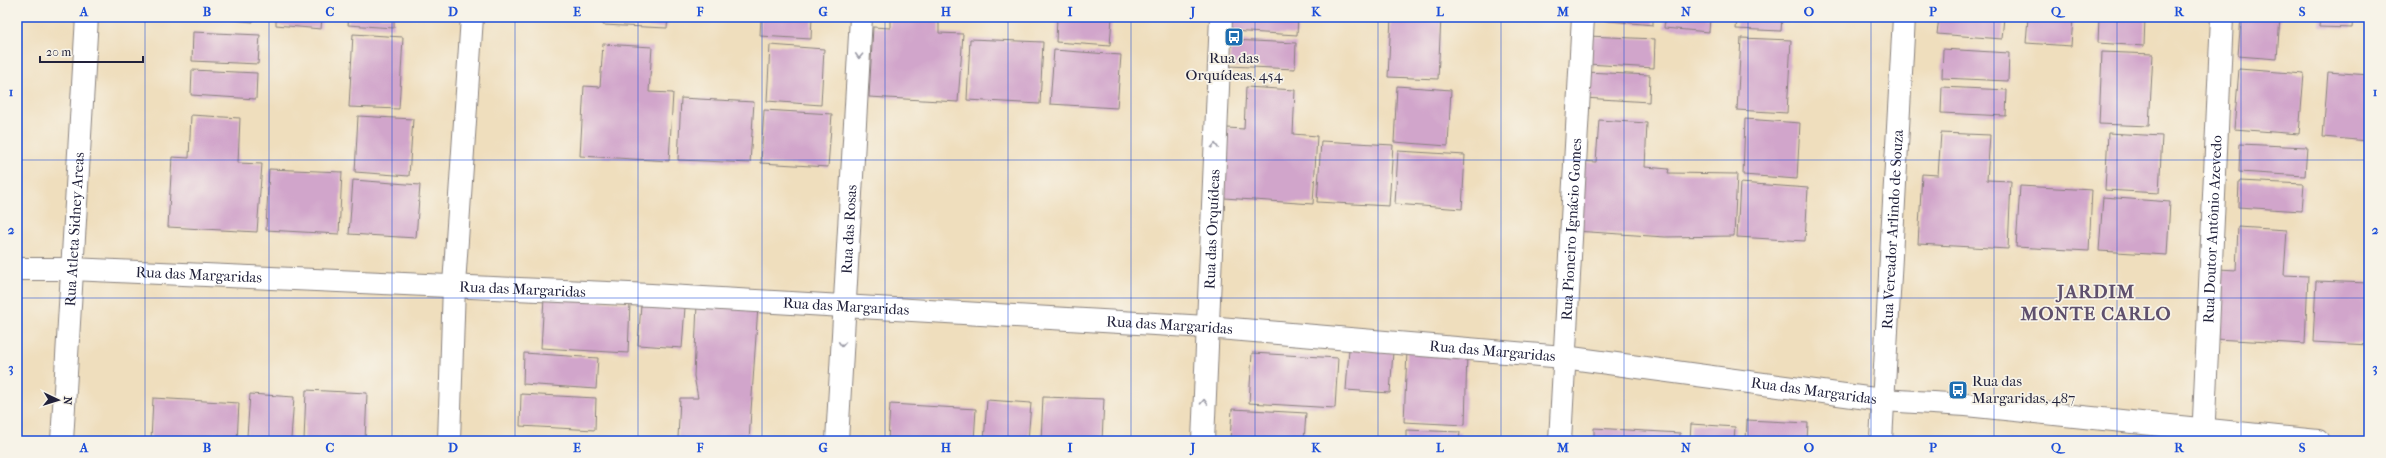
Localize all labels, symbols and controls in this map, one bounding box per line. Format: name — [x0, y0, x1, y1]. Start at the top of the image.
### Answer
text: A — [79, 4, 89, 19]
text: B — [203, 4, 212, 19]
text: C — [326, 4, 335, 19]
text: D — [448, 4, 458, 19]
text: E — [573, 4, 581, 19]
text: F — [696, 4, 704, 19]
text: G — [818, 4, 828, 19]
text: H — [941, 4, 952, 19]
text: I — [1067, 4, 1073, 19]
text: J — [1189, 4, 1196, 20]
text: K — [1311, 4, 1322, 19]
text: L — [1436, 4, 1445, 19]
text: M — [1556, 4, 1569, 19]
text: N — [1681, 4, 1691, 19]
text: O — [1804, 4, 1814, 19]
text: P — [1929, 4, 1937, 19]
text: Q — [2051, 4, 2066, 19]
text: R — [2174, 4, 2185, 19]
text: S — [2299, 4, 2306, 19]
bus stop icon: Rua das Orquídeas, 454 — [1223, 26, 1245, 48]
scale bar — [40, 38, 143, 64]
text: 20 m — [46, 45, 71, 59]
place label: Rua das Orquídeas, 454 — [1186, 49, 1284, 84]
one-way arrow — [854, 53, 863, 59]
text: 1 — [9, 84, 14, 99]
text: 1 — [2373, 84, 2378, 99]
street label: Rua Vereador Arlindo de Souza — [1878, 128, 1907, 330]
street label: Rua Doutor Antônio Azevedo — [2199, 134, 2226, 324]
street label: Rua Pioneiro Ignácio Gomes — [1558, 137, 1585, 321]
one-way arrow — [1211, 143, 1220, 149]
street label: Rua Atleta Sidney Areas — [61, 151, 88, 307]
street label: Rua das Orquídeas — [1200, 168, 1224, 290]
street label: Rua das Rosas — [837, 184, 861, 275]
text: 2 — [8, 222, 15, 237]
text: 2 — [2372, 222, 2379, 237]
street label: Rua das Margaridas — [135, 263, 263, 287]
street label: Rua das Margaridas — [459, 277, 587, 301]
district label: JARDIM MONTE CARLO — [2019, 281, 2172, 325]
street label: Rua das Margaridas — [782, 294, 910, 319]
street label: Rua das Margaridas — [1106, 312, 1234, 338]
street label: Rua das Margaridas — [1429, 337, 1557, 365]
one-way arrow — [838, 341, 846, 347]
text: 3 — [8, 360, 14, 376]
text: 3 — [2372, 360, 2378, 376]
place label: Rua das Margaridas, 487 — [1972, 372, 2075, 407]
street label: Rua das Margaridas — [1750, 373, 1878, 408]
bus stop icon: Rua das Margaridas, 487 — [1947, 379, 1969, 401]
north arrow — [38, 380, 78, 420]
text: N — [61, 396, 74, 406]
one-way arrow — [1200, 399, 1208, 405]
text: A — [79, 440, 89, 455]
text: B — [203, 440, 212, 455]
text: C — [326, 440, 335, 455]
text: D — [448, 440, 458, 455]
text: E — [573, 440, 581, 455]
text: F — [696, 440, 704, 455]
text: G — [818, 440, 828, 455]
text: H — [941, 440, 952, 455]
text: I — [1067, 440, 1073, 455]
text: J — [1189, 440, 1196, 456]
text: K — [1311, 440, 1322, 455]
text: L — [1436, 440, 1445, 455]
text: M — [1556, 440, 1569, 455]
text: N — [1681, 440, 1691, 455]
text: O — [1804, 440, 1814, 455]
text: P — [1929, 440, 1937, 455]
text: Q — [2051, 440, 2066, 455]
text: R — [2174, 440, 2185, 455]
text: S — [2299, 440, 2306, 455]

